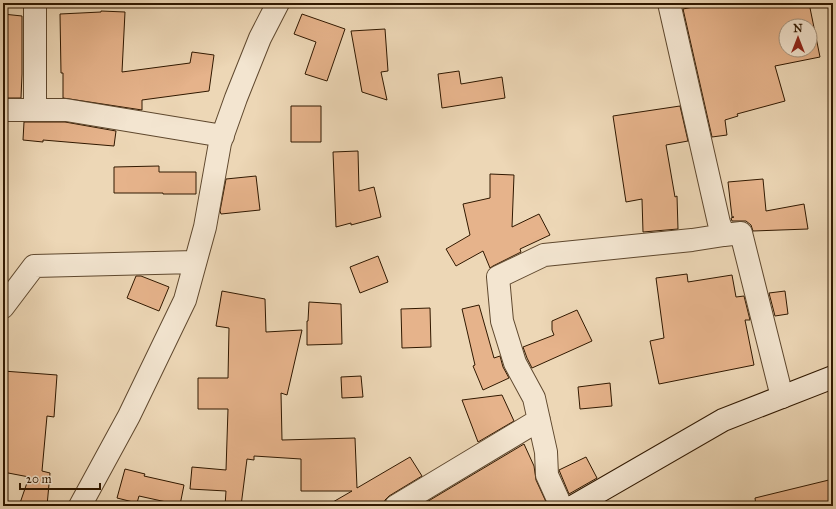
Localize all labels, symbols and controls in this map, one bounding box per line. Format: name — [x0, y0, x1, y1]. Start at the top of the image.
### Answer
north arrow — [778, 18, 818, 58]
text: N — [793, 22, 803, 35]
scale bar — [20, 465, 100, 491]
text: 20 m — [26, 472, 52, 486]

